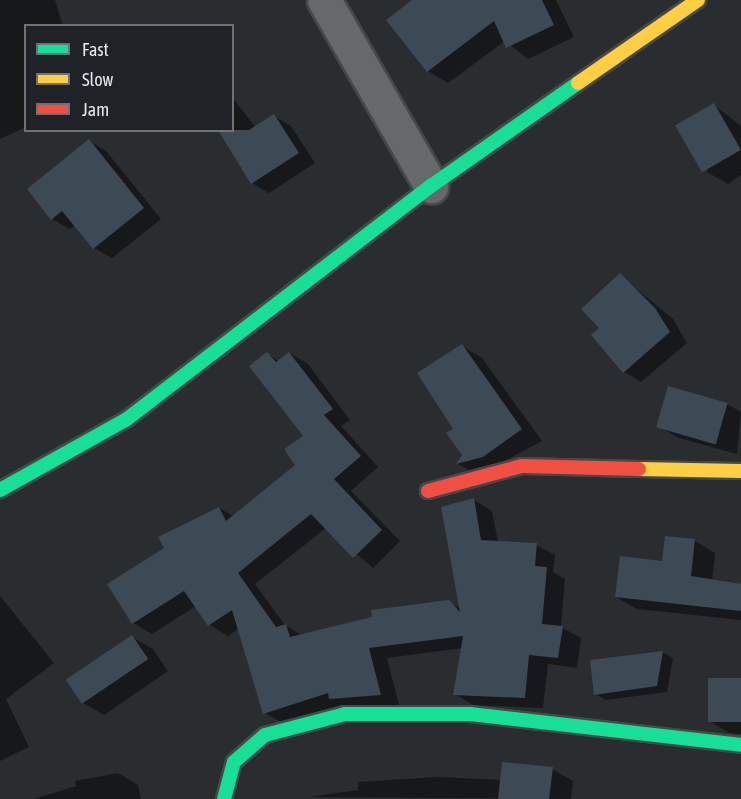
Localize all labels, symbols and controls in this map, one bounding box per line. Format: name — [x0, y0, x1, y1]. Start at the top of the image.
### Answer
legend — [24, 24, 234, 132]
text: Fast — [82, 39, 109, 60]
text: Slow — [82, 69, 113, 90]
text: Jam — [82, 99, 109, 120]

